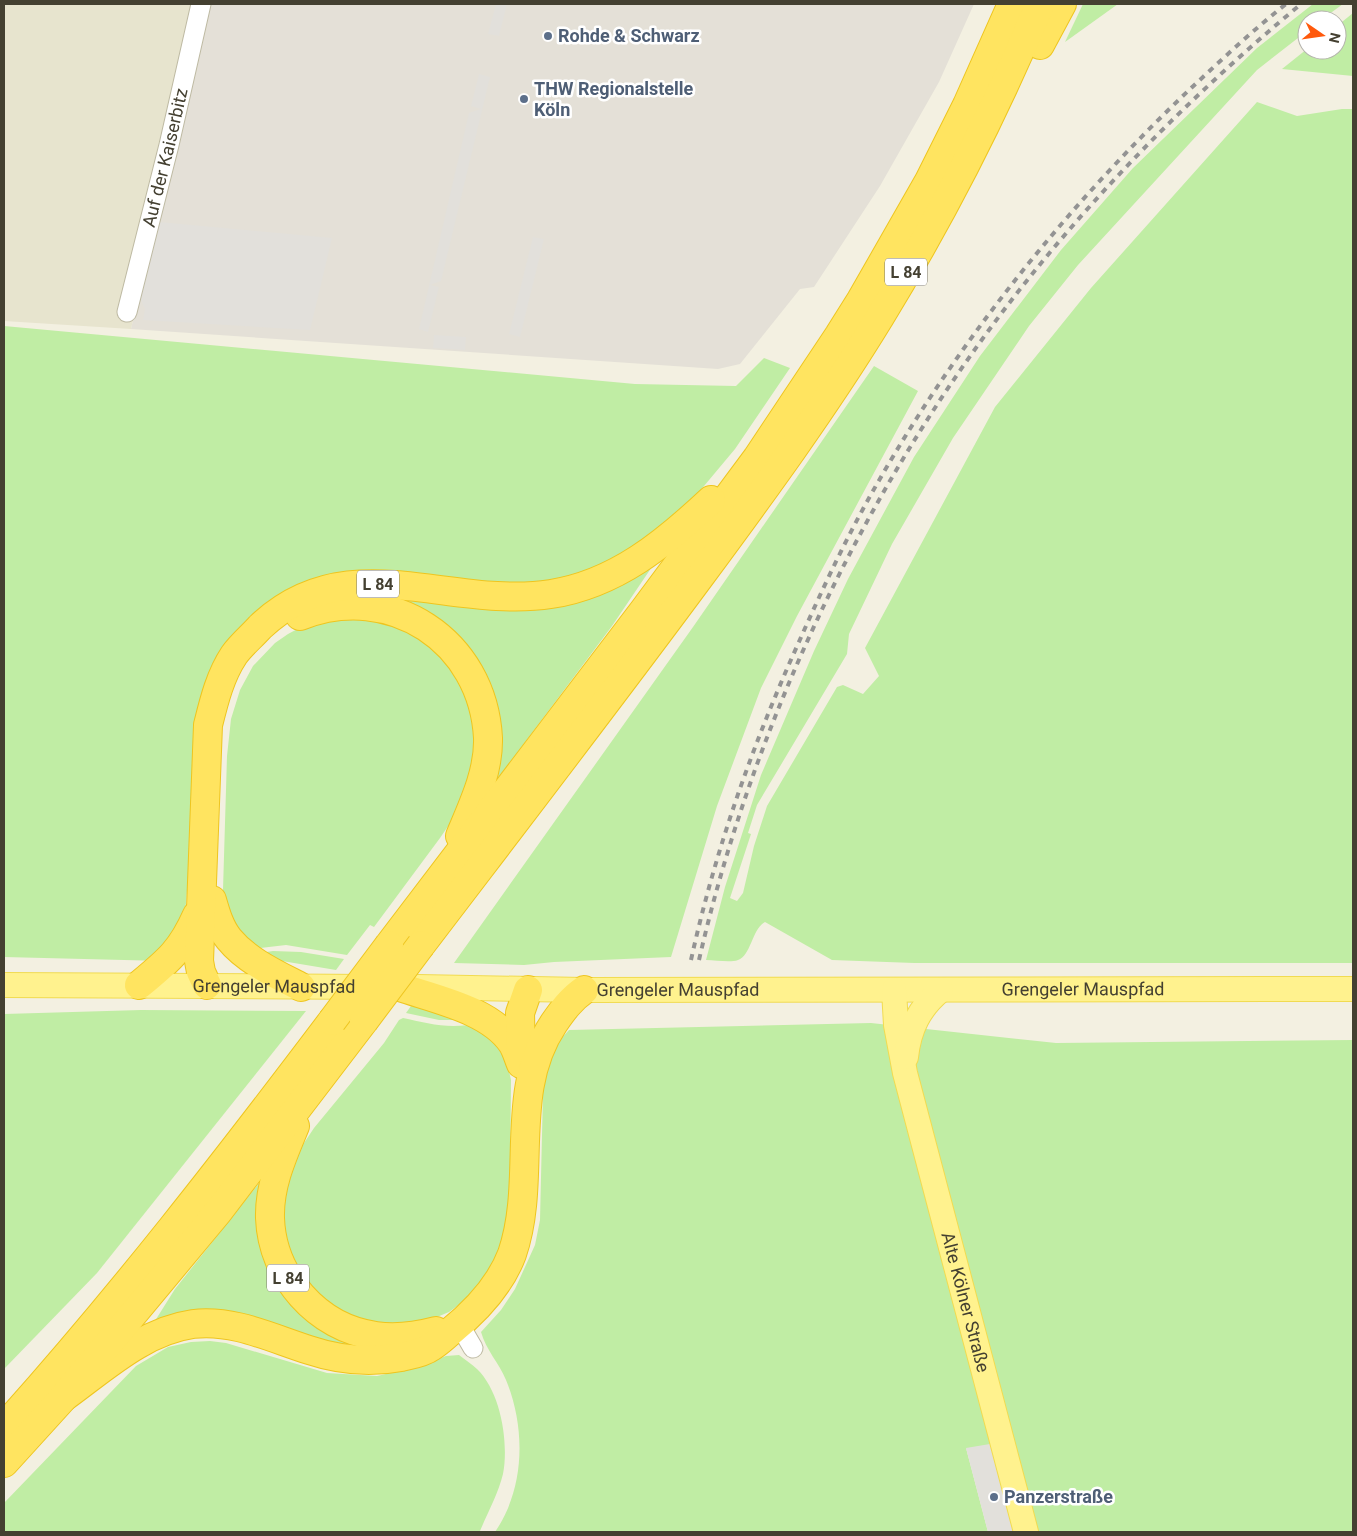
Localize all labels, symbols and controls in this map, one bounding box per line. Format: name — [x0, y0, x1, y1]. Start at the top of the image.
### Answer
north arrow — [1297, 10, 1347, 60]
place label: Rohde & Schwarz — [558, 25, 700, 46]
marker: Rohde & Schwarz — [542, 30, 554, 42]
text: N — [1326, 31, 1344, 45]
place label: THW Regionalstelle Köln — [534, 78, 694, 120]
street label: Auf der Kaiserbitz — [138, 86, 192, 229]
marker: THW Regionalstelle Köln — [518, 93, 530, 105]
road number: L 84 — [885, 258, 927, 286]
road number: L 84 — [357, 570, 399, 598]
street label: Grengeler Mauspfad — [192, 975, 356, 997]
street label: Grengeler Mauspfad — [1001, 978, 1164, 999]
street label: Grengeler Mauspfad — [596, 979, 759, 1000]
street label: Alte Kölner Straße — [937, 1230, 994, 1375]
road number: L 84 — [267, 1264, 309, 1292]
place label: Panzerstraße — [1004, 1486, 1113, 1507]
marker: Panzerstraße — [988, 1491, 1000, 1503]

